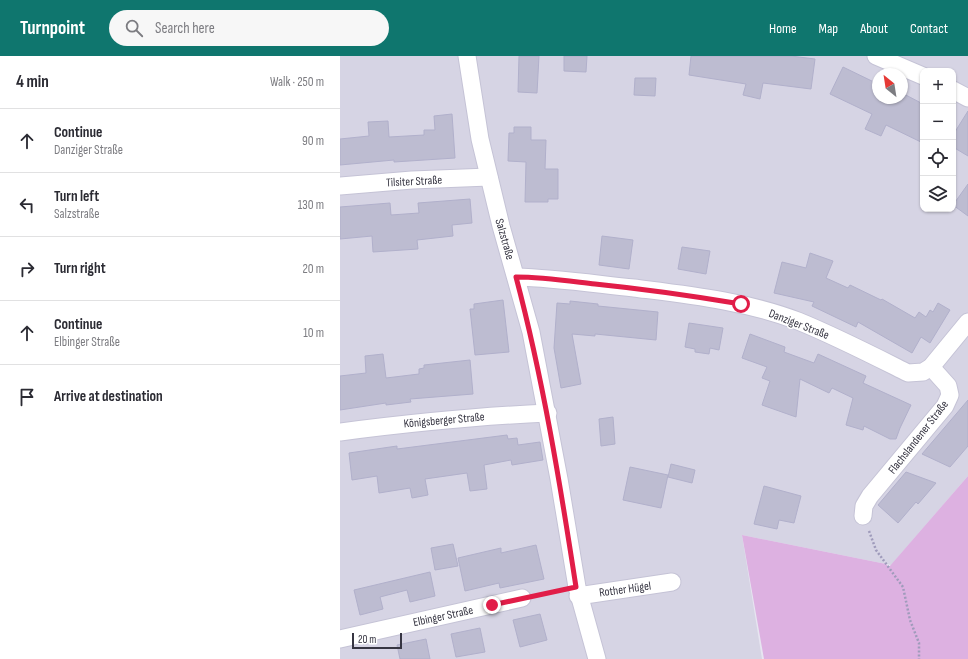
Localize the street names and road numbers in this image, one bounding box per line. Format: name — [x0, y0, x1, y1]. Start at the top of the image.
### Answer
street label: Tilsiter Straße — [386, 173, 443, 190]
street label: Salzstraße — [492, 217, 518, 262]
street label: Danziger Straße — [766, 306, 831, 343]
street label: Flachslandener Straße — [885, 397, 952, 477]
street label: Königsberger Straße — [403, 409, 485, 432]
street label: Rother Hügel — [598, 578, 652, 601]
street label: Elbinger Straße — [412, 603, 475, 630]

